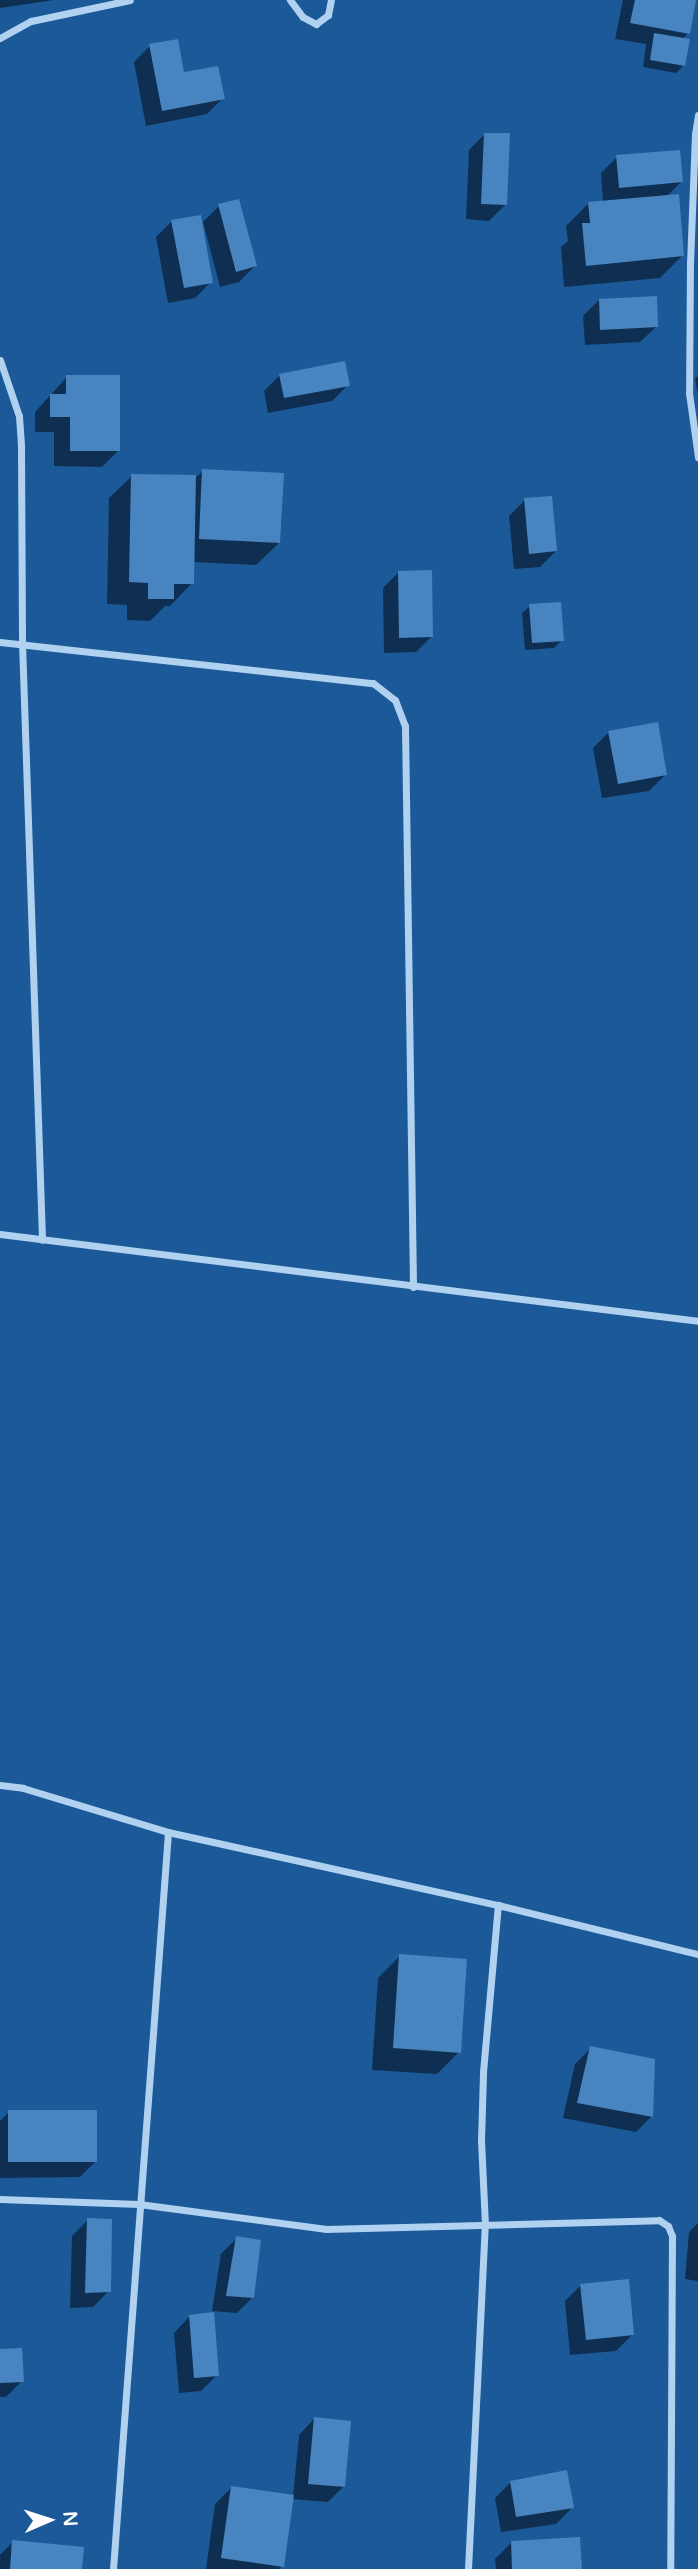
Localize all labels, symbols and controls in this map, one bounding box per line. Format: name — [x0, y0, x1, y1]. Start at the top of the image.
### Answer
north arrow — [14, 2485, 84, 2555]
text: N — [59, 2511, 81, 2527]

